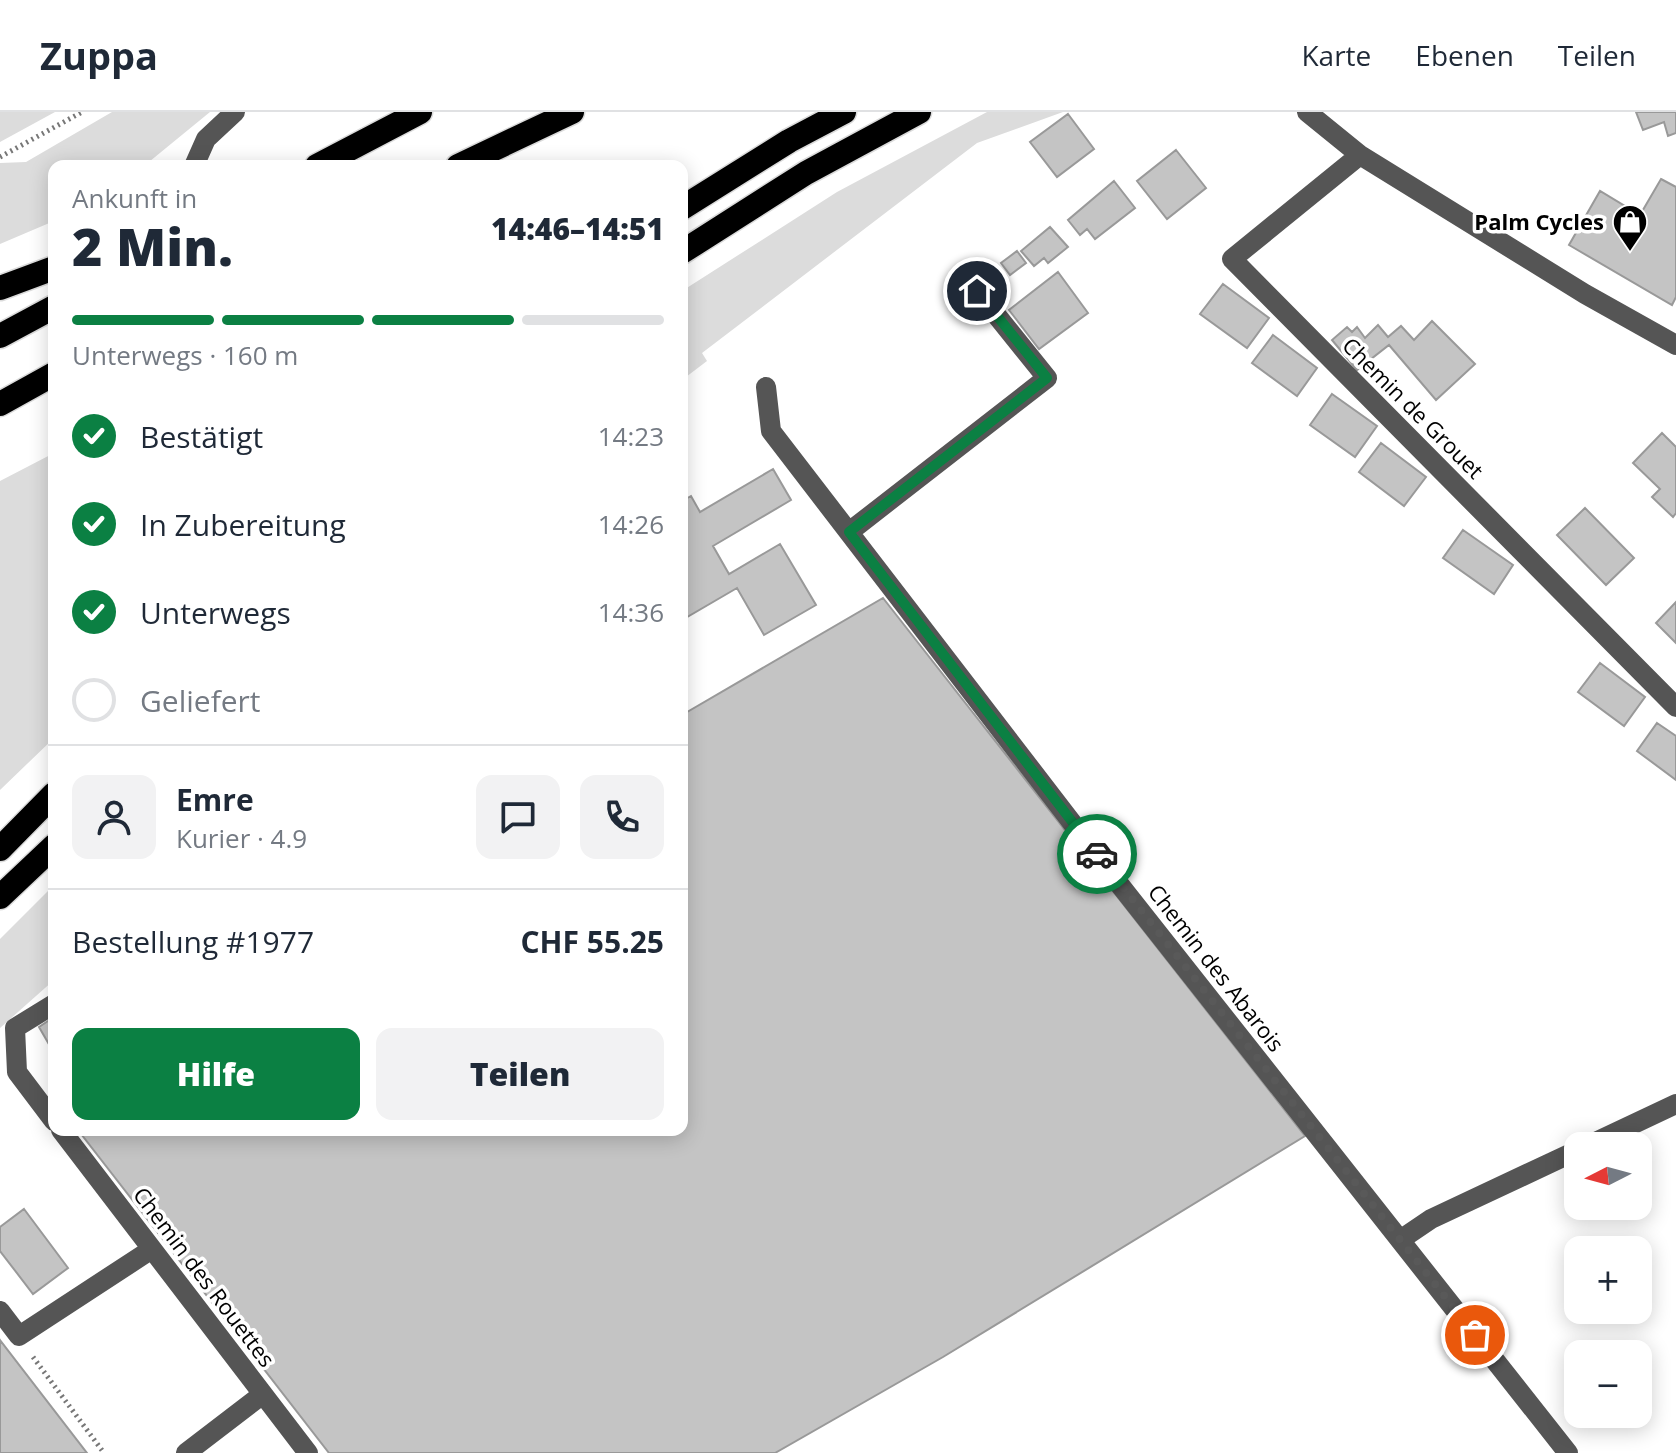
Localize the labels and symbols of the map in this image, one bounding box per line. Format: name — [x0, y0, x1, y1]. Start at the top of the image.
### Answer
shop icon: Palm Cycles — [1611, 203, 1649, 253]
place label: Palm Cycles — [1474, 206, 1604, 236]
pin — [943, 257, 1011, 325]
street label: Chemin de Grouet — [1337, 330, 1491, 485]
courier — [1057, 814, 1137, 894]
street label: Chemin des Abarois — [1142, 877, 1292, 1057]
north arrow — [1564, 1132, 1652, 1220]
street label: Chemin des Rouettes — [127, 1180, 282, 1372]
pin — [1441, 1301, 1509, 1369]

